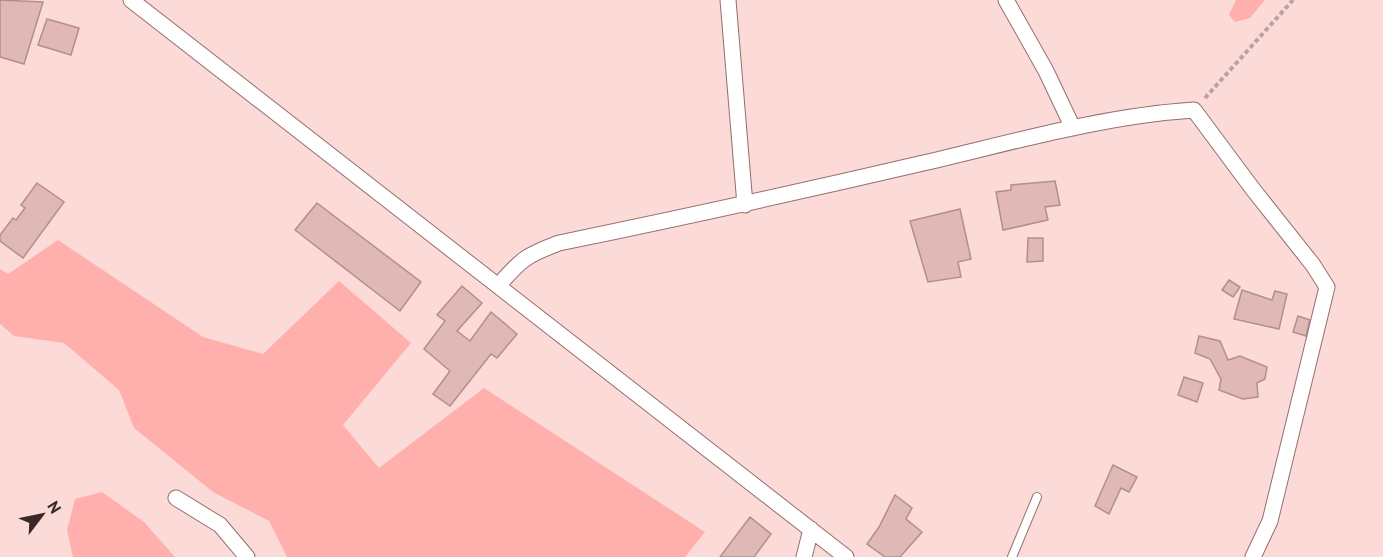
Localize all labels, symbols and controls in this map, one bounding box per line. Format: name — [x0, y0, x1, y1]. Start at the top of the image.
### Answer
north arrow — [12, 485, 72, 545]
text: N — [43, 497, 66, 517]

